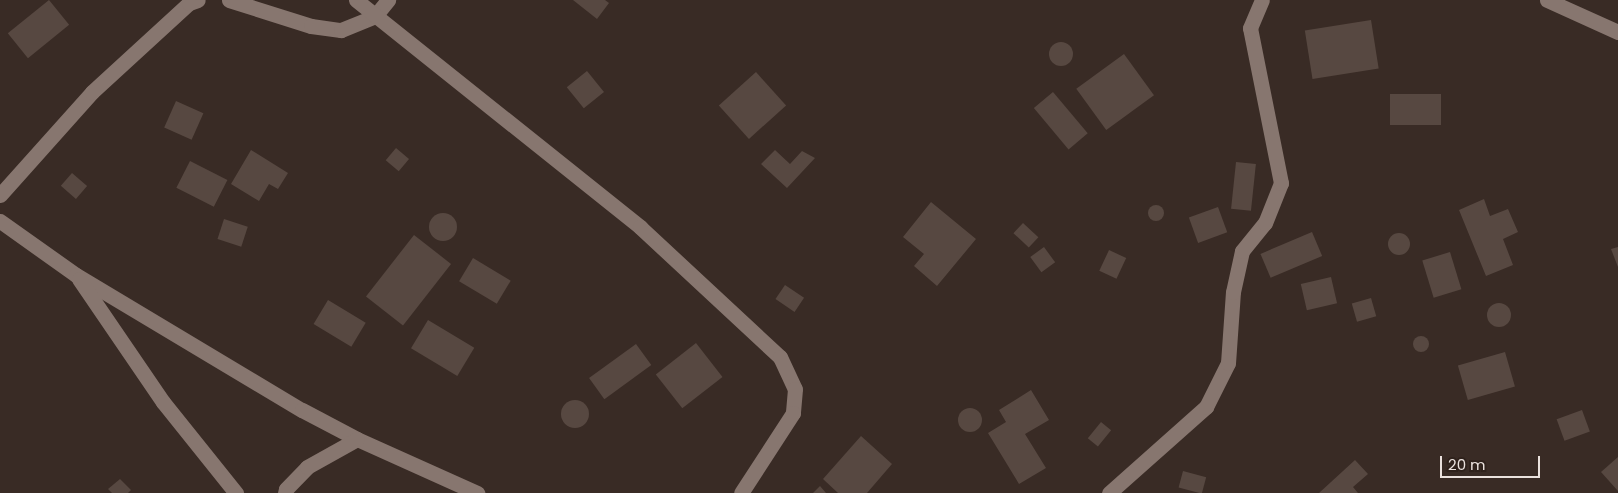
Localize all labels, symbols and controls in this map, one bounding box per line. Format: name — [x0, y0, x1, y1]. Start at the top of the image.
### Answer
scale bar — [1443, 446, 1543, 478]
text: 20 m — [1448, 454, 1486, 475]

